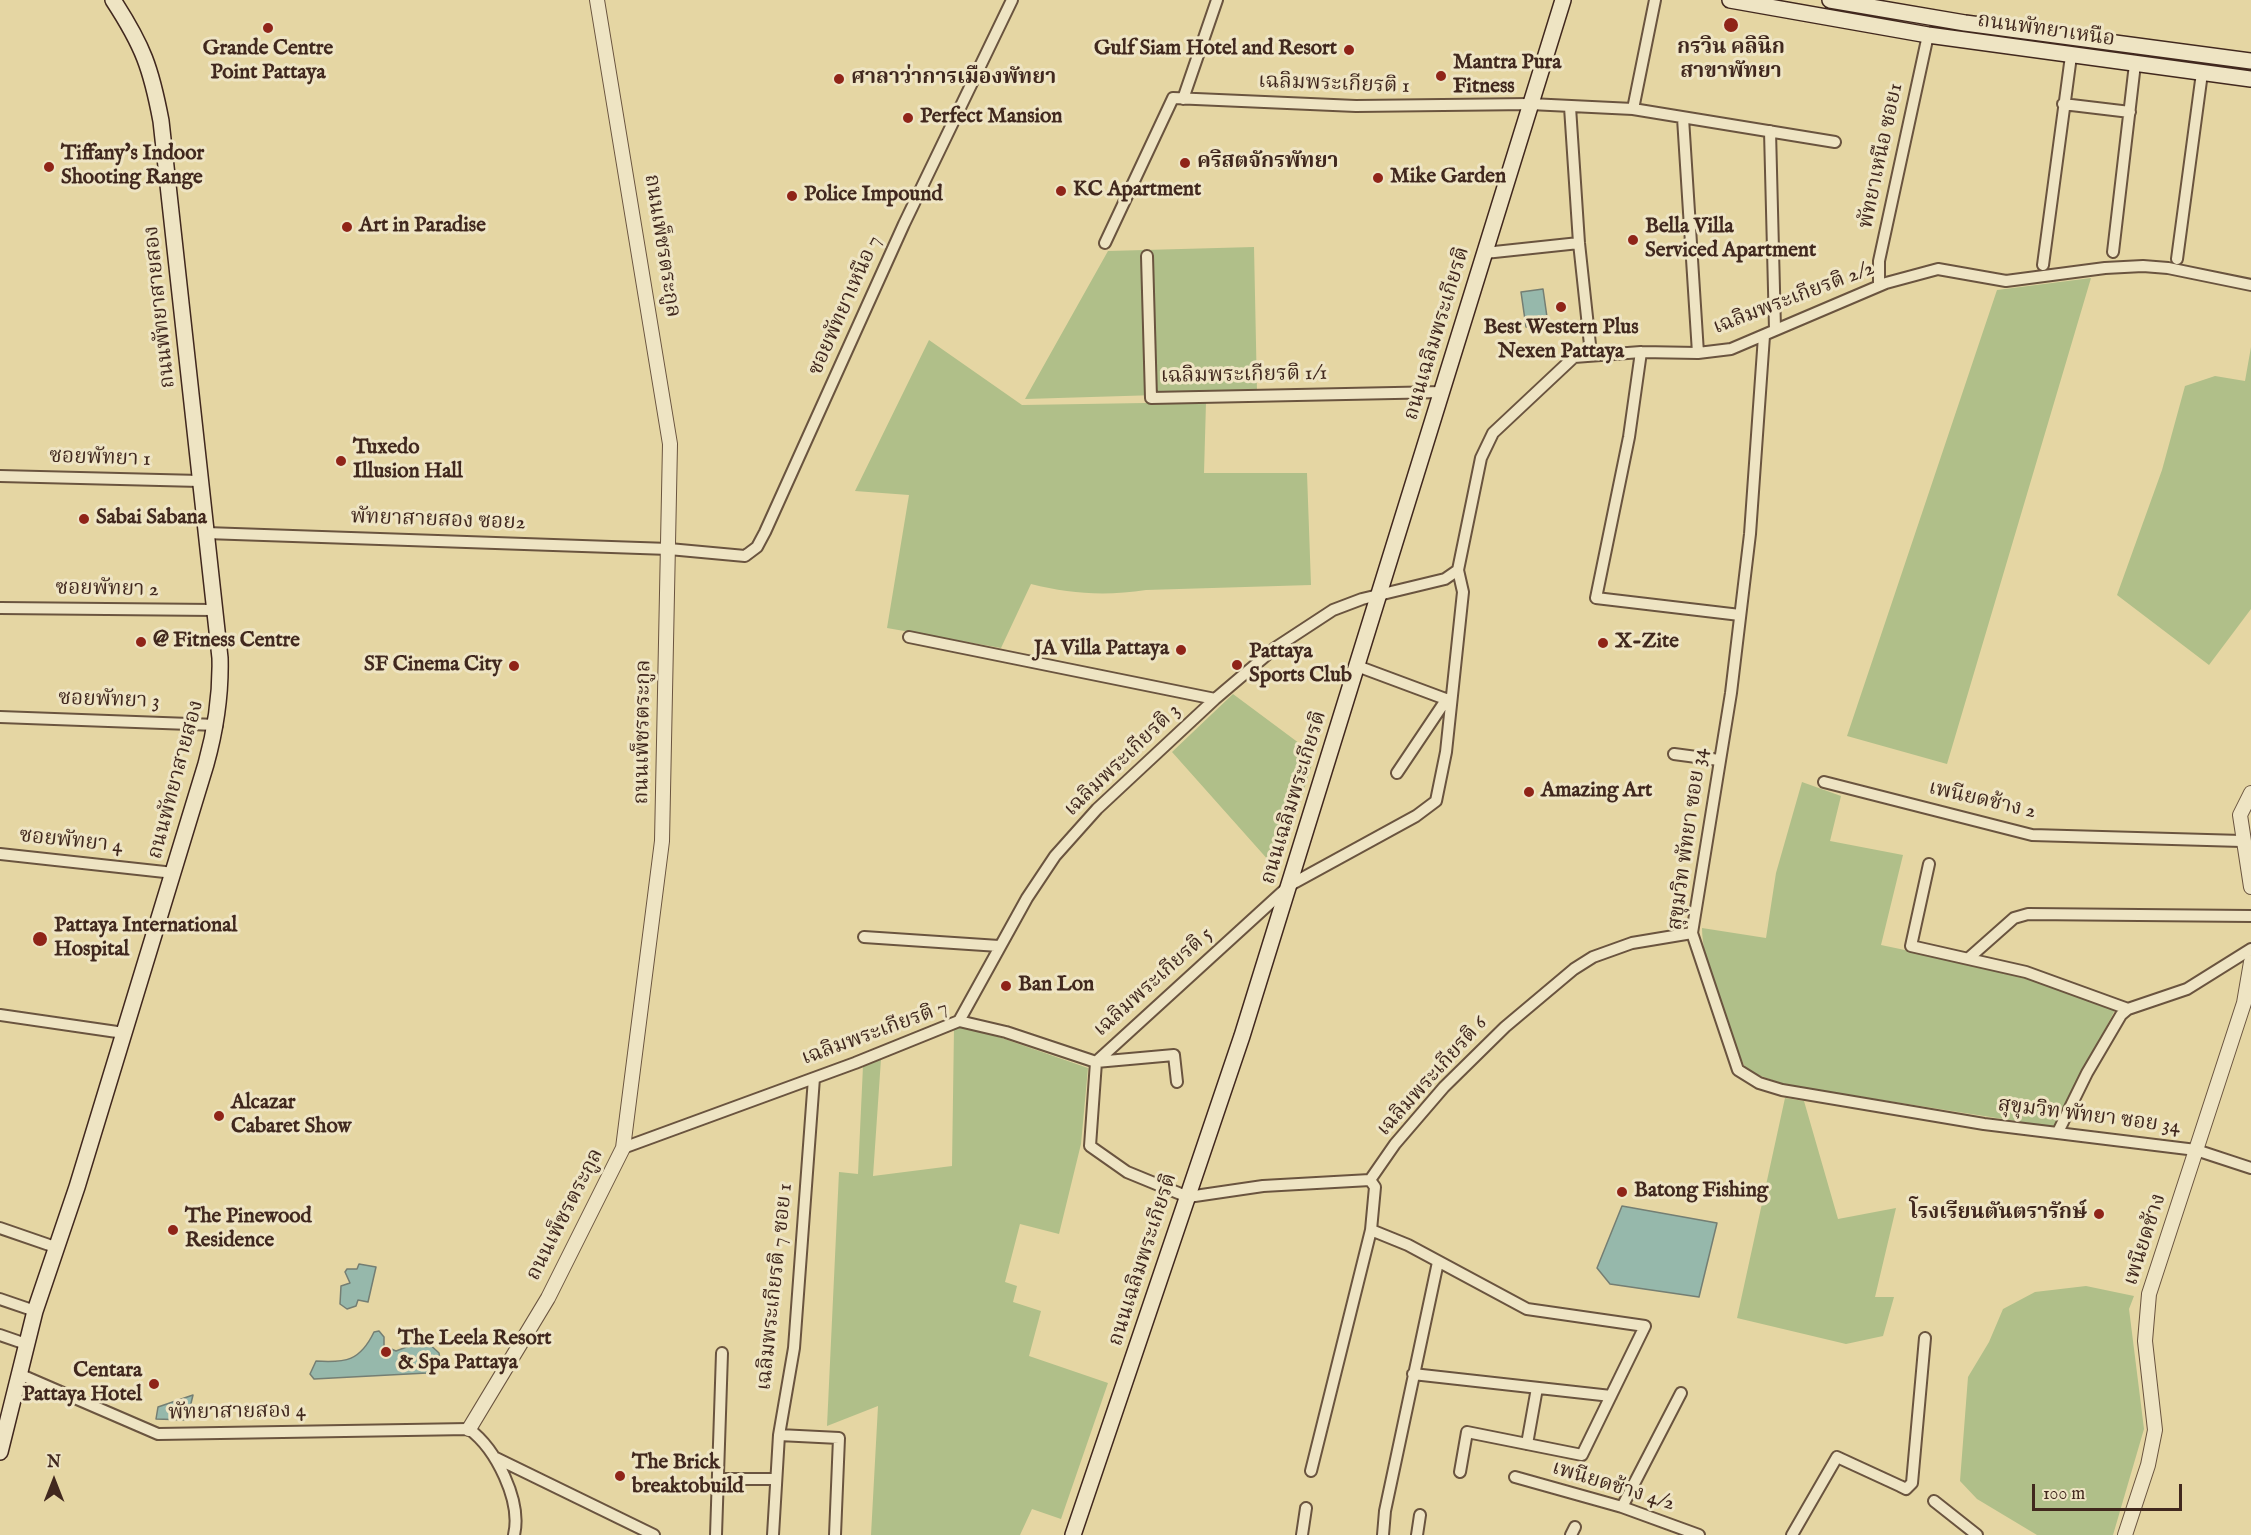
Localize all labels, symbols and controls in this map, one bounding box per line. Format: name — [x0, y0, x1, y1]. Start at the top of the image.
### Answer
street label: ถนนพัทยาเหนือ — [1976, 9, 2116, 53]
marker: กรวิน คลินิก สาขาพัทยา — [1722, 16, 1740, 34]
marker: Grande Centre Point Pattaya — [261, 21, 275, 35]
place label: กรวิน คลินิก สาขาพัทยา — [1677, 36, 1785, 86]
place label: Grande Centre Point Pattaya — [203, 37, 333, 87]
place label: Gulf Siam Hotel and Resort — [1094, 37, 1337, 63]
marker: Gulf Siam Hotel and Resort — [1342, 43, 1356, 57]
place label: Mantra Pura Fitness — [1453, 51, 1561, 101]
place label: ศาลาว่าการเมืองพัทยา — [851, 66, 1056, 92]
marker: Mantra Pura Fitness — [1434, 69, 1448, 83]
street label: เฉลิมพระเกียรติ 1 — [1258, 70, 1410, 100]
marker: ศาลาว่าการเมืองพัทยา — [832, 72, 846, 86]
street label: พัทยาเหนือ ซอย1 — [1854, 81, 1910, 231]
place label: Perfect Mansion — [920, 105, 1063, 131]
marker: Perfect Mansion — [901, 111, 915, 125]
place label: Tiffany's Indoor Shooting Range — [61, 142, 204, 192]
place label: คริสตจักรพัทยา — [1197, 150, 1338, 176]
marker: คริสตจักรพัทยา — [1178, 156, 1192, 170]
marker: Tiffany's Indoor Shooting Range — [42, 160, 56, 174]
place label: Mike Garden — [1390, 165, 1506, 191]
marker: Mike Garden — [1371, 171, 1385, 185]
street label: ถนนเพ็ชรตระกูล — [637, 173, 685, 319]
place label: KC Apartment — [1073, 178, 1201, 204]
place label: Police Impound — [804, 183, 943, 209]
marker: KC Apartment — [1054, 184, 1068, 198]
marker: Police Impound — [785, 189, 799, 203]
place label: Art in Paradise — [359, 214, 486, 240]
place label: Bella Villa Serviced Apartment — [1645, 215, 1816, 265]
marker: Art in Paradise — [340, 220, 354, 234]
street label: ถนนพัทยาสายสอง — [140, 224, 182, 390]
street label: ซอยพัทยาเหนือ 7 — [804, 232, 888, 380]
marker: Bella Villa Serviced Apartment — [1626, 233, 1640, 247]
street label: ถนนเฉลิมพระเกียรติ — [1400, 244, 1476, 424]
street label: เฉลิมพระเกียรติ 2/2 — [1710, 257, 1878, 341]
marker: Best Western Plus Nexen Pattaya — [1554, 300, 1568, 314]
place label: Best Western Plus Nexen Pattaya — [1483, 316, 1639, 366]
street label: เฉลิมพระเกียรติ 1/1 — [1160, 362, 1328, 390]
place label: Tuxedo Illusion Hall — [353, 436, 463, 486]
street label: ซอยพัทยา 1 — [49, 445, 151, 473]
marker: Tuxedo Illusion Hall — [334, 454, 348, 468]
street label: พัทยาสายสอง ซอย2 — [350, 505, 526, 537]
place label: Sabai Sabana — [96, 506, 207, 532]
marker: Sabai Sabana — [77, 512, 91, 526]
street label: ซอยพัทยา 2 — [55, 576, 159, 604]
place label: @ Fitness Centre — [153, 629, 300, 655]
place label: X-Zite — [1615, 630, 1679, 656]
marker: @ Fitness Centre — [134, 635, 148, 649]
marker: X-Zite — [1596, 636, 1610, 650]
place label: JA Villa Pattaya — [1034, 637, 1169, 663]
place label: Pattaya Sports Club — [1249, 640, 1352, 690]
marker: JA Villa Pattaya — [1174, 643, 1188, 657]
place label: SF Cinema City — [364, 653, 502, 679]
marker: Pattaya Sports Club — [1230, 658, 1244, 672]
marker: SF Cinema City — [507, 659, 521, 673]
street label: ถนนเพ็ชรตระกูล — [630, 659, 658, 805]
street label: ซอยพัทยา 3 — [58, 687, 160, 715]
street label: ถนนพัทยาสายสอง — [144, 698, 210, 862]
street label: เฉลิมพระเกียรติ 3 — [1060, 699, 1186, 823]
street label: ถนนเฉลิมพระเกียรติ — [1257, 708, 1333, 888]
street label: สุขุมวิท พัทยา ซอย 34 — [1664, 746, 1714, 932]
street label: เพนียดช้าง 2 — [1926, 776, 2038, 826]
place label: Amazing Art — [1541, 779, 1652, 805]
marker: Amazing Art — [1522, 785, 1536, 799]
street label: ซอยพัทยา 4 — [18, 824, 124, 860]
place label: Pattaya International Hospital — [54, 914, 237, 964]
street label: เฉลิมพระเกียรติ 5 — [1089, 923, 1219, 1043]
marker: Pattaya International Hospital — [31, 930, 49, 948]
place label: Ban Lon — [1018, 973, 1094, 999]
marker: Ban Lon — [999, 979, 1013, 993]
street label: เฉลิมพระเกียรติ 7 — [798, 996, 952, 1072]
street label: เฉลิมพระเกียรติ 6 — [1373, 1012, 1493, 1142]
place label: Alcazar Cabaret Show — [231, 1091, 351, 1141]
street label: สุขุมวิท พัทยา ซอย 34 — [1996, 1093, 2182, 1141]
marker: Alcazar Cabaret Show — [212, 1109, 226, 1123]
street label: ถนนเพ็ชรตระกูล — [522, 1145, 610, 1285]
street label: ถนนเฉลิมพระเกียรติ — [1104, 1171, 1184, 1349]
place label: Batong Fishing — [1634, 1179, 1768, 1205]
street label: เฉลิมพระเกียรติ 7 ซอย 1 — [753, 1182, 799, 1392]
marker: Batong Fishing — [1615, 1185, 1629, 1199]
street label: เพนียดช้าง — [2119, 1191, 2173, 1289]
place label: โรงเรียนตันตรารักษ์ — [1909, 1201, 2087, 1227]
place label: The Pinewood Residence — [185, 1205, 312, 1255]
marker: โรงเรียนตันตรารักษ์ — [2092, 1207, 2106, 1221]
marker: The Pinewood Residence — [166, 1223, 180, 1237]
place label: The Leela Resort & Spa Pattaya — [398, 1327, 552, 1377]
marker: The Leela Resort & Spa Pattaya — [379, 1345, 393, 1359]
place label: Centara Pattaya Hotel — [22, 1359, 142, 1409]
marker: Centara Pattaya Hotel — [147, 1377, 161, 1391]
street label: พัทยาสายสอง 4 — [168, 1399, 306, 1427]
north arrow — [24, 1451, 84, 1511]
place label: The Brick breaktobuild — [632, 1451, 744, 1501]
text: N — [47, 1453, 61, 1473]
street label: เพนียดช้าง 4/2 — [1549, 1456, 1677, 1518]
marker: The Brick breaktobuild — [613, 1469, 627, 1483]
scale bar — [2035, 1472, 2185, 1510]
text: 100 m — [2043, 1483, 2085, 1506]

